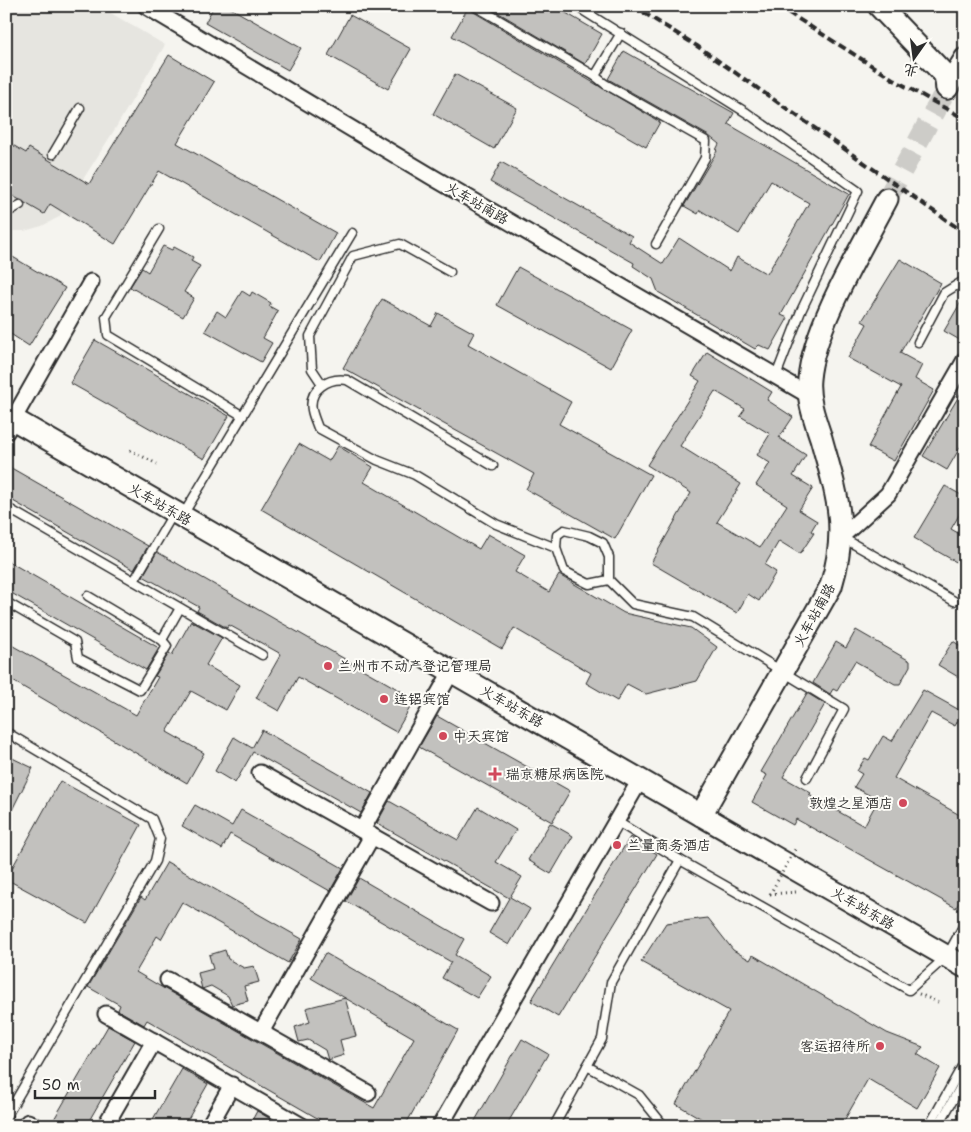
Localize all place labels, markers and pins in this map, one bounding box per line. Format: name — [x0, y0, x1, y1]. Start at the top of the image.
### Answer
place label: 兰州市不动产登记管理局 — [338, 657, 492, 675]
marker: 兰州市不动产登记管理局 — [322, 660, 334, 672]
place label: 连铝宾馆 — [394, 690, 450, 708]
marker: 连铝宾馆 — [378, 693, 390, 705]
place label: 中天宾馆 — [453, 727, 509, 745]
marker: 中天宾馆 — [437, 730, 449, 742]
place label: 瑞京糖尿病医院 — [505, 765, 604, 783]
marker: 瑞京糖尿病医院 — [488, 767, 502, 781]
place label: 敦煌之星酒店 — [809, 794, 893, 812]
marker: 敦煌之星酒店 — [897, 797, 909, 809]
place label: 兰量商务酒店 — [627, 836, 711, 854]
marker: 兰量商务酒店 — [611, 839, 623, 851]
place label: 客运招待所 — [800, 1037, 870, 1055]
marker: 客运招待所 — [874, 1040, 886, 1052]

